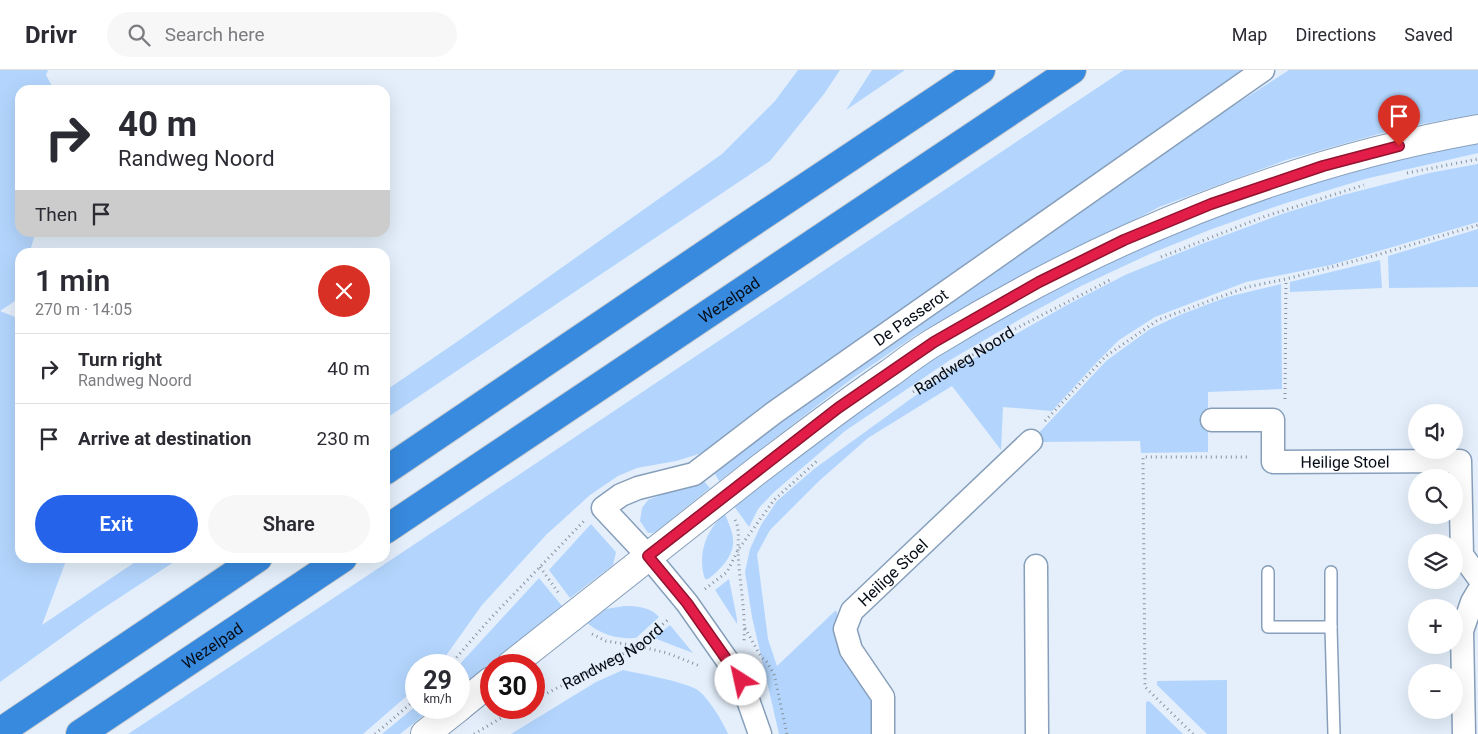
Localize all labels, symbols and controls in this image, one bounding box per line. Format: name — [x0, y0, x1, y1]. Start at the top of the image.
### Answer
search box — [107, 12, 457, 57]
text: Drivr — [25, 21, 77, 49]
icon: search — [125, 21, 153, 49]
text: Search here — [165, 23, 265, 46]
text: Map — [1232, 24, 1267, 45]
text: Directions — [1295, 24, 1376, 45]
text: Saved — [1404, 24, 1453, 45]
pin — [1378, 95, 1420, 146]
icon: arrive — [1385, 102, 1413, 130]
text: 40 m — [118, 104, 197, 145]
icon: right — [35, 105, 100, 170]
text: Randweg Noord — [118, 146, 275, 171]
icon: arrive — [87, 200, 115, 228]
text: Then — [35, 203, 77, 226]
text: 1 min — [35, 263, 110, 298]
button: close — [318, 265, 370, 317]
street label: Wezelpad — [695, 273, 763, 327]
street label: De Passerot — [870, 285, 952, 350]
text: 270 m · 14:05 — [35, 300, 132, 319]
street label: Randweg Noord — [911, 323, 1018, 399]
text: Turn right — [78, 348, 162, 371]
icon: right — [35, 355, 63, 383]
text: 40 m — [327, 357, 370, 380]
text: Randweg Noord — [78, 371, 192, 390]
map controls — [1408, 404, 1463, 719]
button: sound — [1408, 404, 1463, 459]
icon: arrive — [35, 425, 63, 453]
text: Arrive at destination — [78, 427, 251, 450]
text: 230 m — [317, 427, 370, 450]
street label: Heilige Stoel — [1300, 452, 1390, 472]
button: search — [1408, 469, 1463, 524]
button: Exit — [35, 495, 198, 553]
button: Share — [208, 495, 370, 553]
button: layers — [1408, 534, 1463, 589]
street label: Heilige Stoel — [854, 535, 932, 610]
button: + — [1408, 599, 1463, 654]
street label: Wezelpad — [178, 619, 247, 673]
street label: Randweg Noord — [559, 620, 667, 694]
position arrow — [714, 653, 766, 705]
speed limit sign: 30 — [480, 654, 545, 719]
button: − — [1408, 664, 1463, 719]
text: 29 — [423, 666, 452, 695]
text: km/h — [423, 692, 452, 706]

